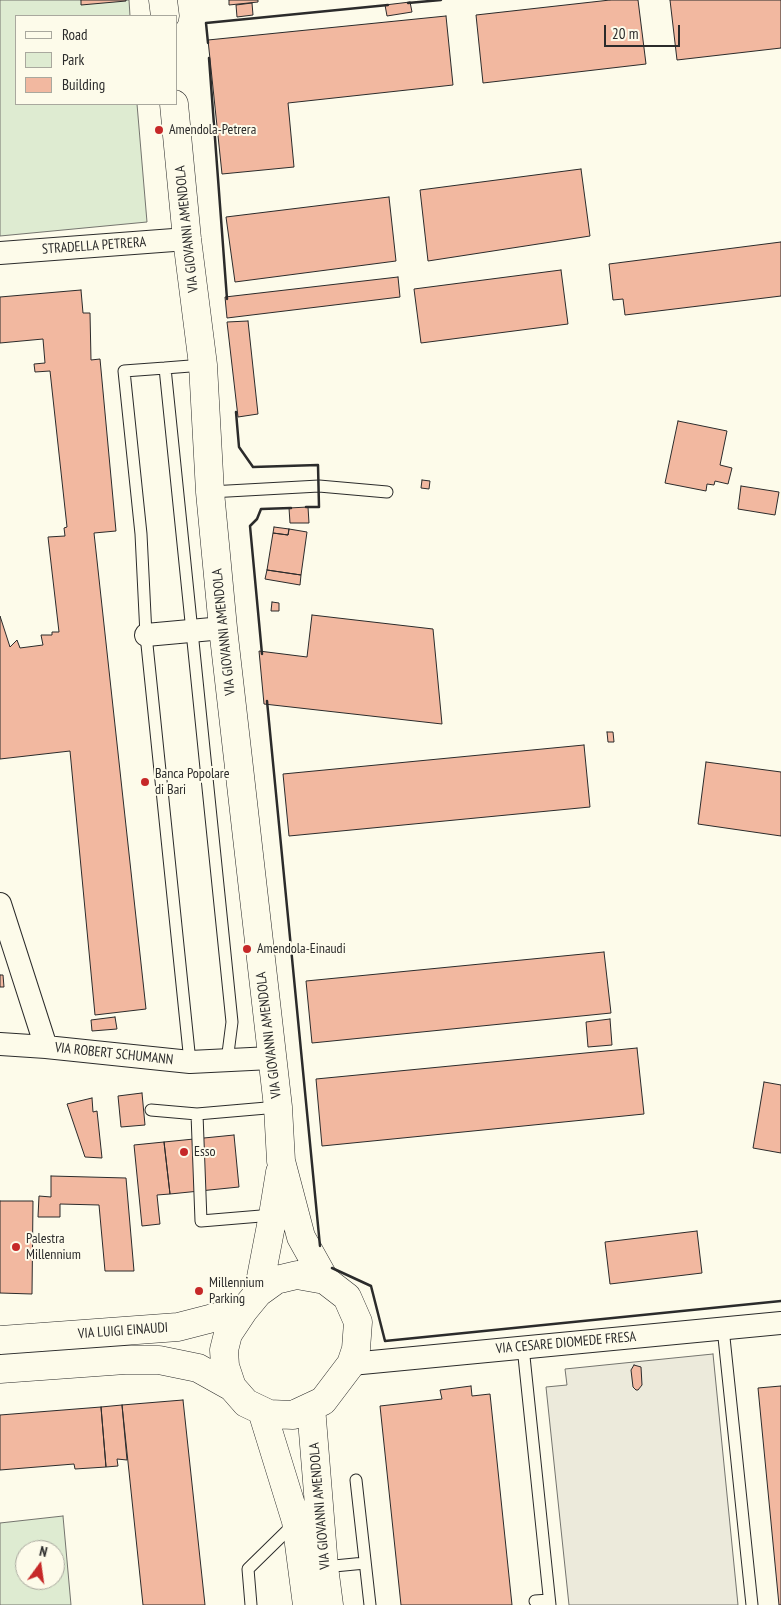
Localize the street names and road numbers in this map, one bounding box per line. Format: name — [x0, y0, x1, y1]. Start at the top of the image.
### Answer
street label: VIA GIOVANNI AMENDOLA — [172, 165, 202, 293]
street label: STRADELLA PETRERA — [41, 234, 147, 258]
street label: VIA GIOVANNI AMENDOLA — [209, 568, 239, 696]
street label: VIA GIOVANNI AMENDOLA — [253, 971, 285, 1099]
street label: VIA ROBERT SCHUMANN — [54, 1039, 174, 1069]
street label: VIA LUIGI EINAUDI — [77, 1319, 169, 1343]
street label: VIA CESARE DIOMEDE FRESA — [495, 1328, 637, 1358]
street label: VIA GIOVANNI AMENDOLA — [306, 1442, 334, 1570]

